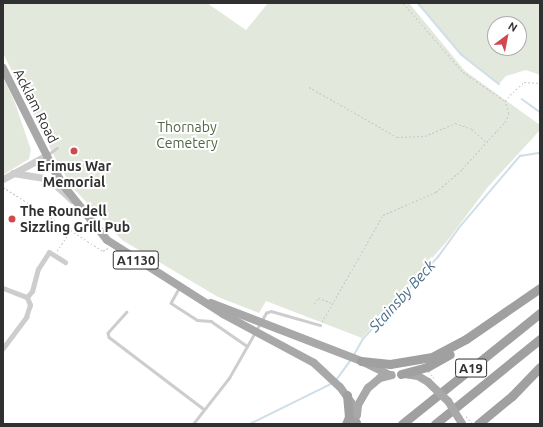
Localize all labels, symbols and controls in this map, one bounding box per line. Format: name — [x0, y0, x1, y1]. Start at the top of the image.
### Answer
north arrow — [487, 16, 527, 56]
text: N — [506, 19, 519, 34]
street label: Acklam Road — [10, 66, 62, 146]
park label: Thornaby Cemetery — [156, 119, 218, 152]
marker: Erimus War Memorial — [69, 146, 79, 156]
place label: Erimus War Memorial — [37, 158, 111, 190]
place label: The Roundell Sizzling Grill Pub — [20, 203, 130, 236]
marker: The Roundell Sizzling Grill Pub — [7, 214, 17, 224]
road number: A1130 — [112, 249, 160, 271]
water label: Stainsby Beck — [365, 256, 439, 336]
road number: A19 — [455, 357, 487, 379]

